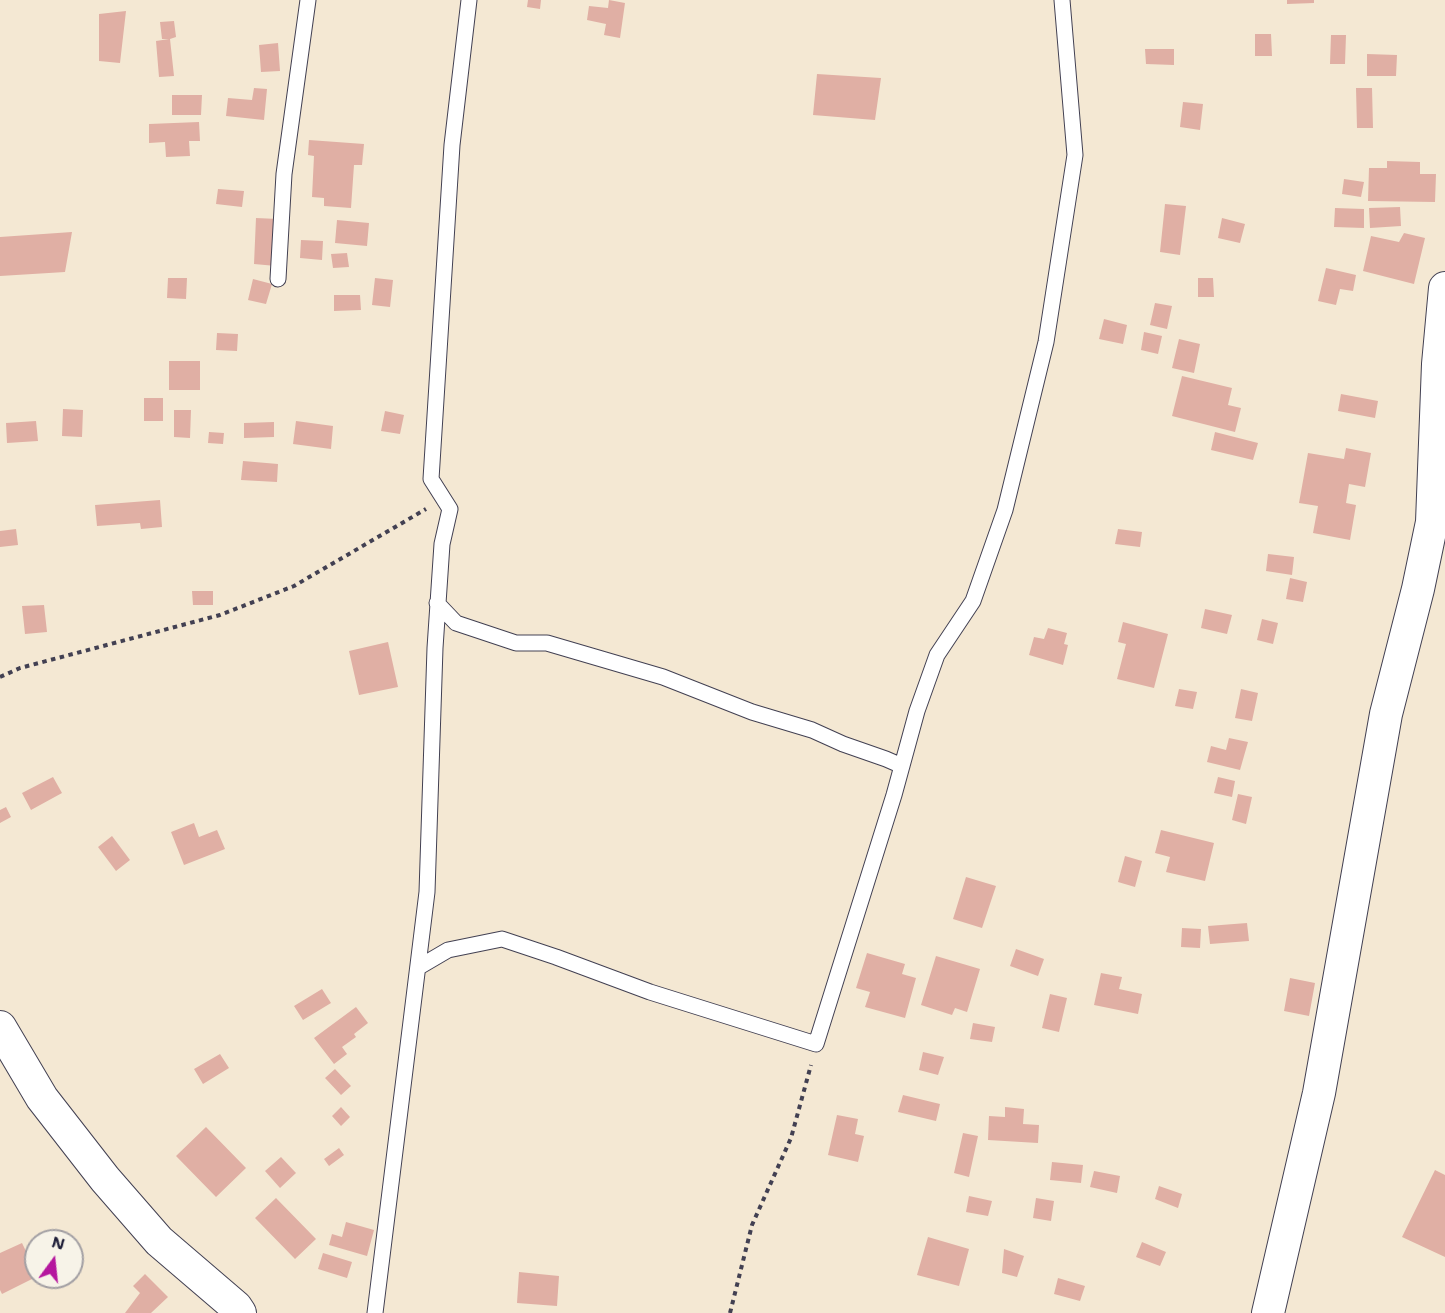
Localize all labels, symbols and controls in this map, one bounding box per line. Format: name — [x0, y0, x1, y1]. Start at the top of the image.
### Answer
north arrow — [24, 1229, 84, 1289]
text: N — [49, 1231, 67, 1255]

